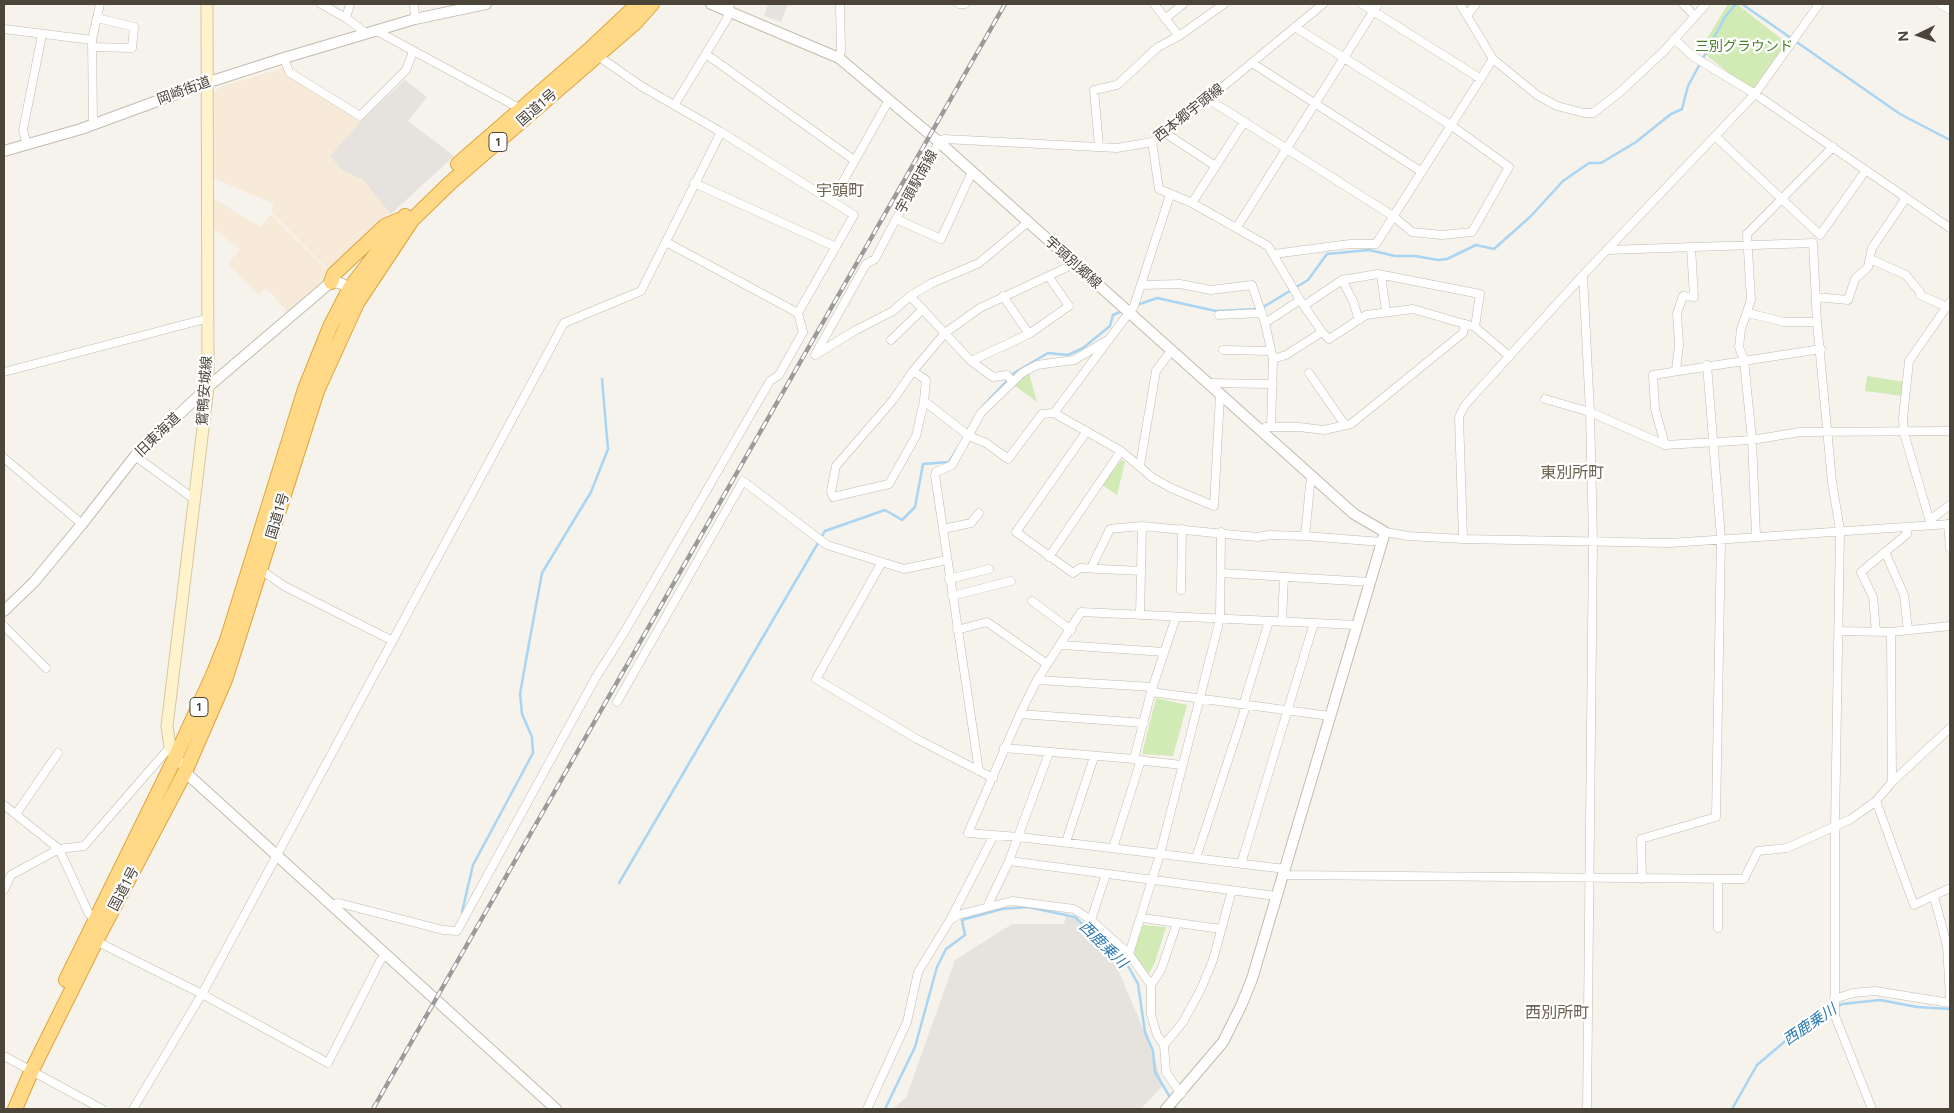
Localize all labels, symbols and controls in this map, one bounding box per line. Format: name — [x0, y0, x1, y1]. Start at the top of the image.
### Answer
north arrow — [1894, 10, 1944, 60]
text: N — [1895, 30, 1912, 42]
park label: 三別グラウンド — [1695, 39, 1793, 55]
street label: 岡崎街道 — [155, 74, 213, 108]
street label: 西本郷宇頭線 — [1151, 81, 1227, 145]
street label: 国道1号 — [513, 86, 561, 130]
road number: 1 — [489, 132, 507, 152]
street label: 宇頭駅南線 — [893, 147, 941, 217]
district label: 宇頭町 — [816, 181, 864, 201]
street label: 宇頭別郷線 — [1041, 233, 1105, 293]
street label: 鴛鴨安城線 — [194, 355, 216, 427]
street label: 旧東海道 — [132, 410, 184, 460]
district label: 東別所町 — [1540, 463, 1604, 483]
street label: 国道1号 — [263, 491, 293, 541]
road number: 1 — [190, 698, 208, 716]
street label: 国道1号 — [105, 864, 143, 914]
water label: 西鹿乗川 — [1075, 918, 1131, 972]
water label: 西鹿乗川 — [1780, 1001, 1840, 1049]
district label: 西別所町 — [1525, 1003, 1589, 1023]

